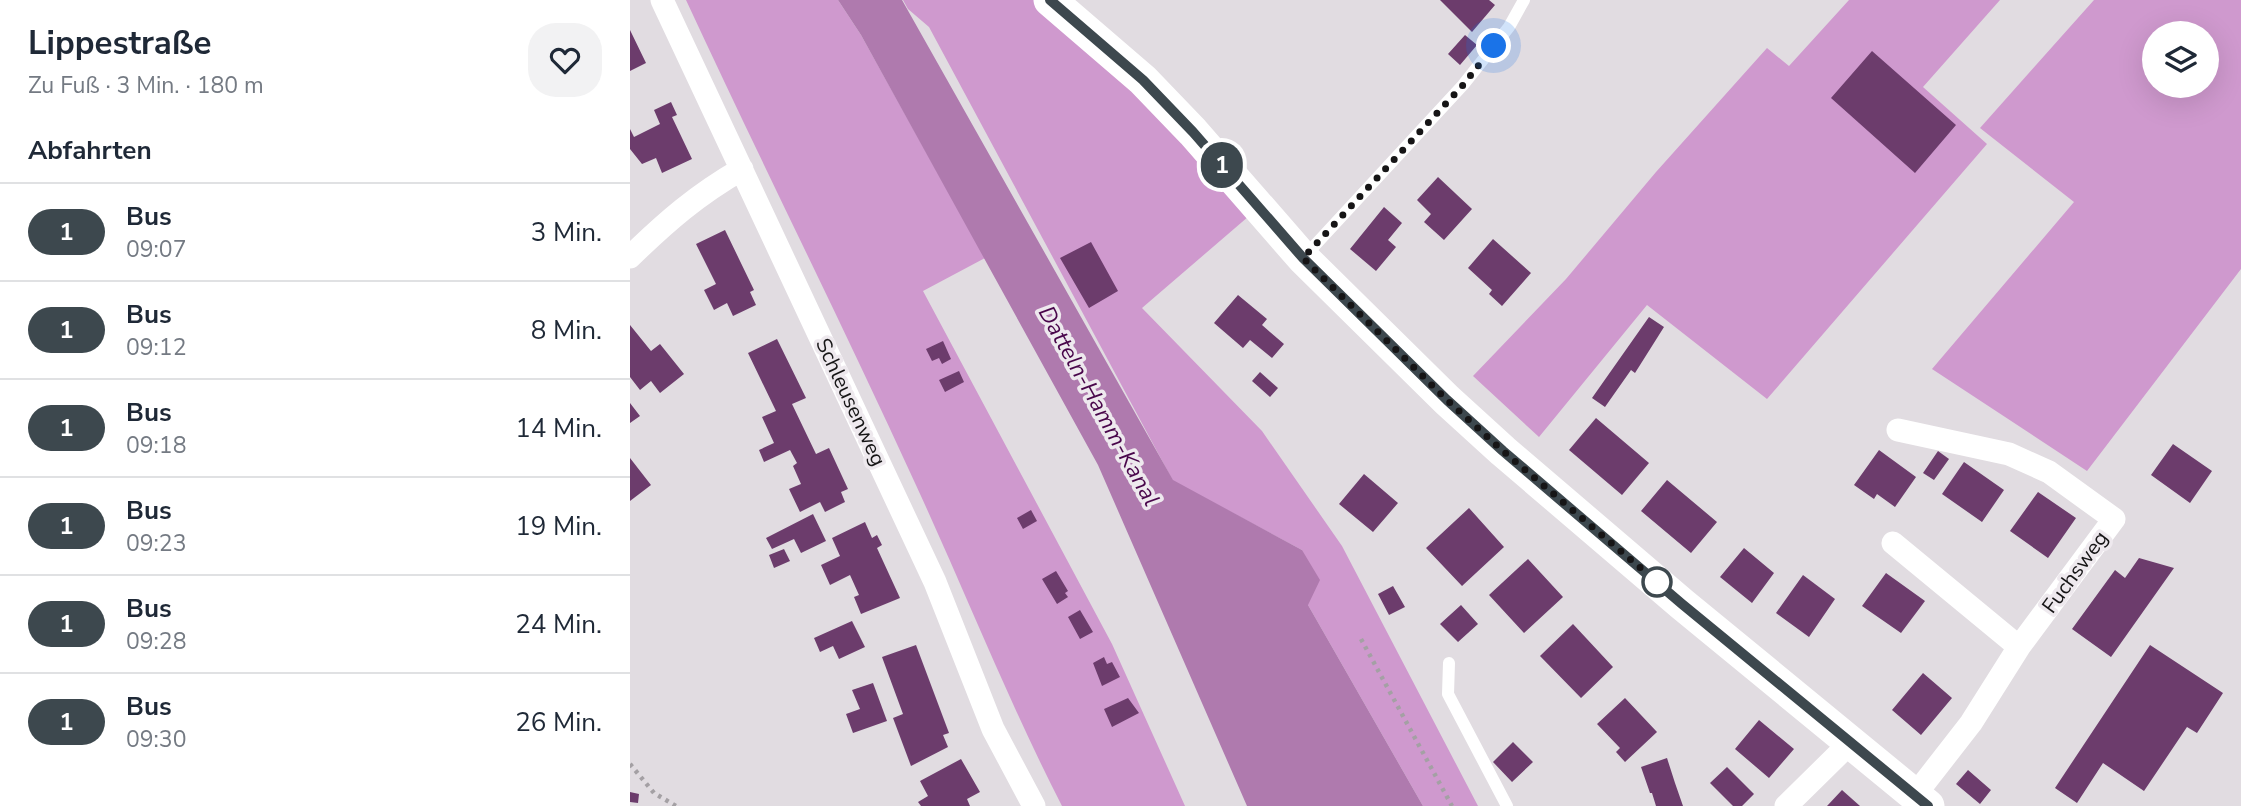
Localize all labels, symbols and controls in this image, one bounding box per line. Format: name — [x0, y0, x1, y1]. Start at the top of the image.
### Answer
text: Lippestraße — [28, 21, 211, 66]
map controls — [2142, 21, 2219, 98]
button: layers — [2142, 21, 2219, 98]
button: heart — [528, 23, 602, 97]
your location — [1476, 28, 1511, 63]
text: Zu Fuß · 3 Min. · 180 m — [28, 70, 264, 101]
text: Abfahrten — [28, 133, 152, 168]
line badge: 1 — [1199, 142, 1245, 188]
text: 1 — [1215, 149, 1229, 181]
text: Bus — [126, 199, 172, 234]
text: 3 Min. — [531, 215, 602, 250]
text: 1 — [59, 216, 74, 248]
text: 09:07 — [126, 234, 186, 265]
text: Bus — [126, 297, 172, 332]
water label: Datteln-Hamm-Kanal — [1031, 300, 1167, 512]
text: 8 Min. — [531, 313, 602, 348]
text: 1 — [59, 314, 74, 346]
text: 09:12 — [126, 332, 186, 363]
street label: Schleusenweg — [809, 334, 893, 470]
text: Bus — [126, 395, 172, 430]
text: 14 Min. — [515, 411, 602, 446]
text: 1 — [59, 412, 74, 444]
text: 09:18 — [126, 430, 186, 461]
text: Bus — [126, 493, 172, 528]
text: 19 Min. — [515, 509, 602, 544]
text: 1 — [59, 510, 74, 542]
street label: Fuchsweg — [2036, 525, 2114, 619]
text: 09:23 — [126, 528, 186, 559]
unlabelled marker — [1642, 567, 1672, 597]
text: Bus — [126, 591, 172, 626]
text: 24 Min. — [515, 607, 602, 642]
text: 1 — [59, 608, 74, 640]
text: 09:28 — [126, 626, 186, 657]
text: Bus — [126, 689, 172, 724]
text: 26 Min. — [515, 705, 602, 740]
text: 1 — [59, 706, 74, 738]
text: 09:30 — [126, 724, 186, 755]

